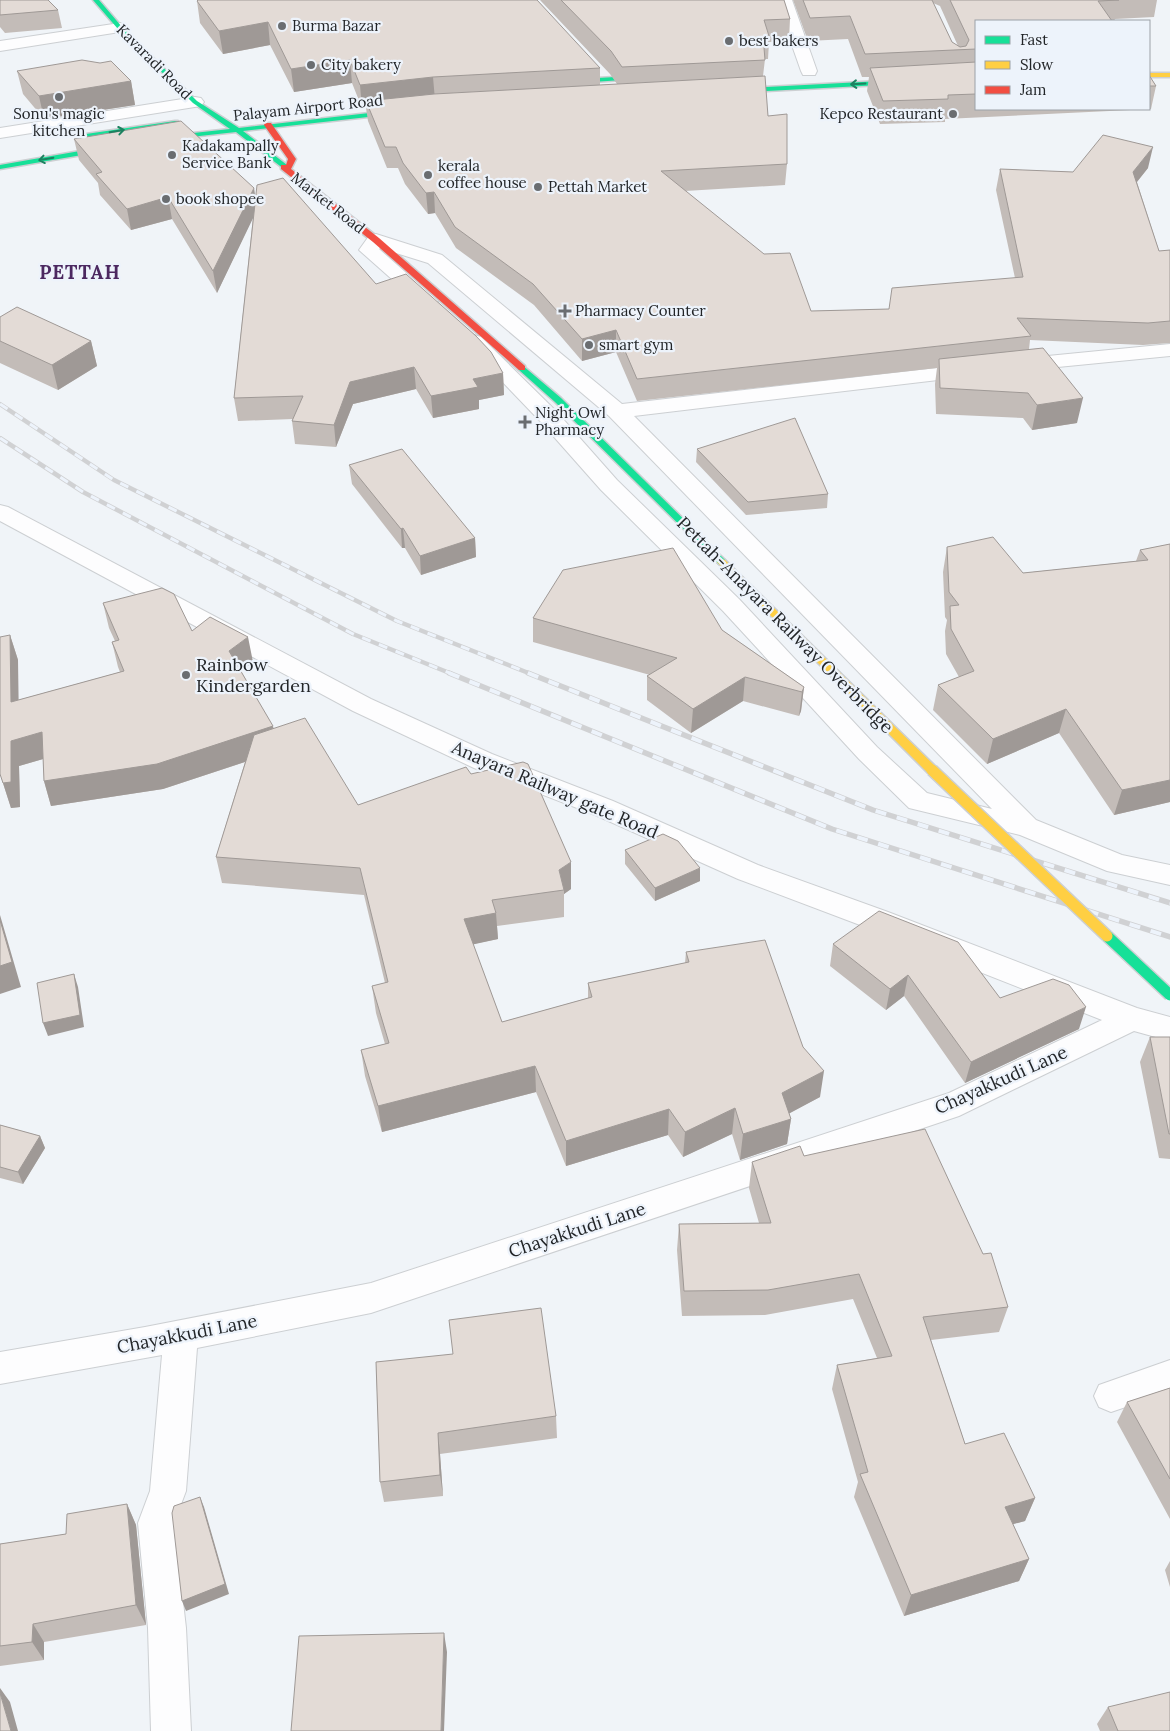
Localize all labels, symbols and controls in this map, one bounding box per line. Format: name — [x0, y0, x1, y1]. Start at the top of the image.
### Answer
place label: Burma Bazar — [292, 16, 381, 35]
street label: Kavaradi Road — [113, 20, 196, 103]
marker: Burma Bazar — [276, 20, 288, 32]
legend — [975, 20, 1150, 110]
text: Fast — [1020, 30, 1048, 49]
place label: best bakers — [739, 31, 819, 50]
marker: best bakers — [723, 35, 735, 47]
place label: City bakery — [321, 55, 401, 74]
text: Slow — [1020, 55, 1053, 74]
marker: City bakery — [305, 59, 317, 71]
one-way arrow — [850, 80, 866, 89]
text: Jam — [1019, 80, 1047, 99]
street label: Palayam Airport Road — [232, 90, 384, 125]
marker: Sonu's magic kitchen — [53, 91, 65, 103]
place label: Sonu's magic kitchen — [13, 104, 105, 140]
place label: Kepco Restaurant — [820, 104, 943, 123]
marker: Kepco Restaurant — [947, 108, 959, 120]
one-way arrow — [109, 125, 125, 135]
place label: Kadakampally Service Bank — [182, 136, 279, 172]
marker: Kadakampally Service Bank — [166, 149, 178, 161]
one-way arrow — [38, 154, 54, 164]
place label: kerala coffee house — [438, 156, 527, 192]
street label: Market Road — [288, 168, 369, 237]
marker: kerala coffee house — [422, 169, 434, 181]
place label: Pettah Market — [548, 177, 647, 196]
marker: Pettah Market — [532, 181, 544, 193]
place label: book shopee — [176, 189, 264, 208]
marker: book shopee — [160, 193, 172, 205]
district label: PETTAH — [39, 260, 121, 284]
place label: Pharmacy Counter — [575, 301, 706, 320]
marker: Pharmacy Counter — [559, 305, 571, 317]
place label: smart gym — [599, 335, 673, 354]
marker: smart gym — [583, 339, 595, 351]
place label: Night Owl Pharmacy — [535, 403, 606, 439]
marker: Night Owl Pharmacy — [519, 416, 531, 428]
street label: Pettah-Anayara Railway Overbridge — [672, 511, 899, 738]
place label: Rainbow Kindergarden — [196, 653, 311, 697]
marker: Rainbow Kindergarden — [180, 669, 192, 681]
street label: Anayara Railway gate Road — [448, 735, 662, 844]
street label: Chayakkudi Lane — [931, 1040, 1071, 1119]
street label: Chayakkudi Lane — [505, 1196, 648, 1263]
street label: Chayakkudi Lane — [115, 1309, 259, 1358]

